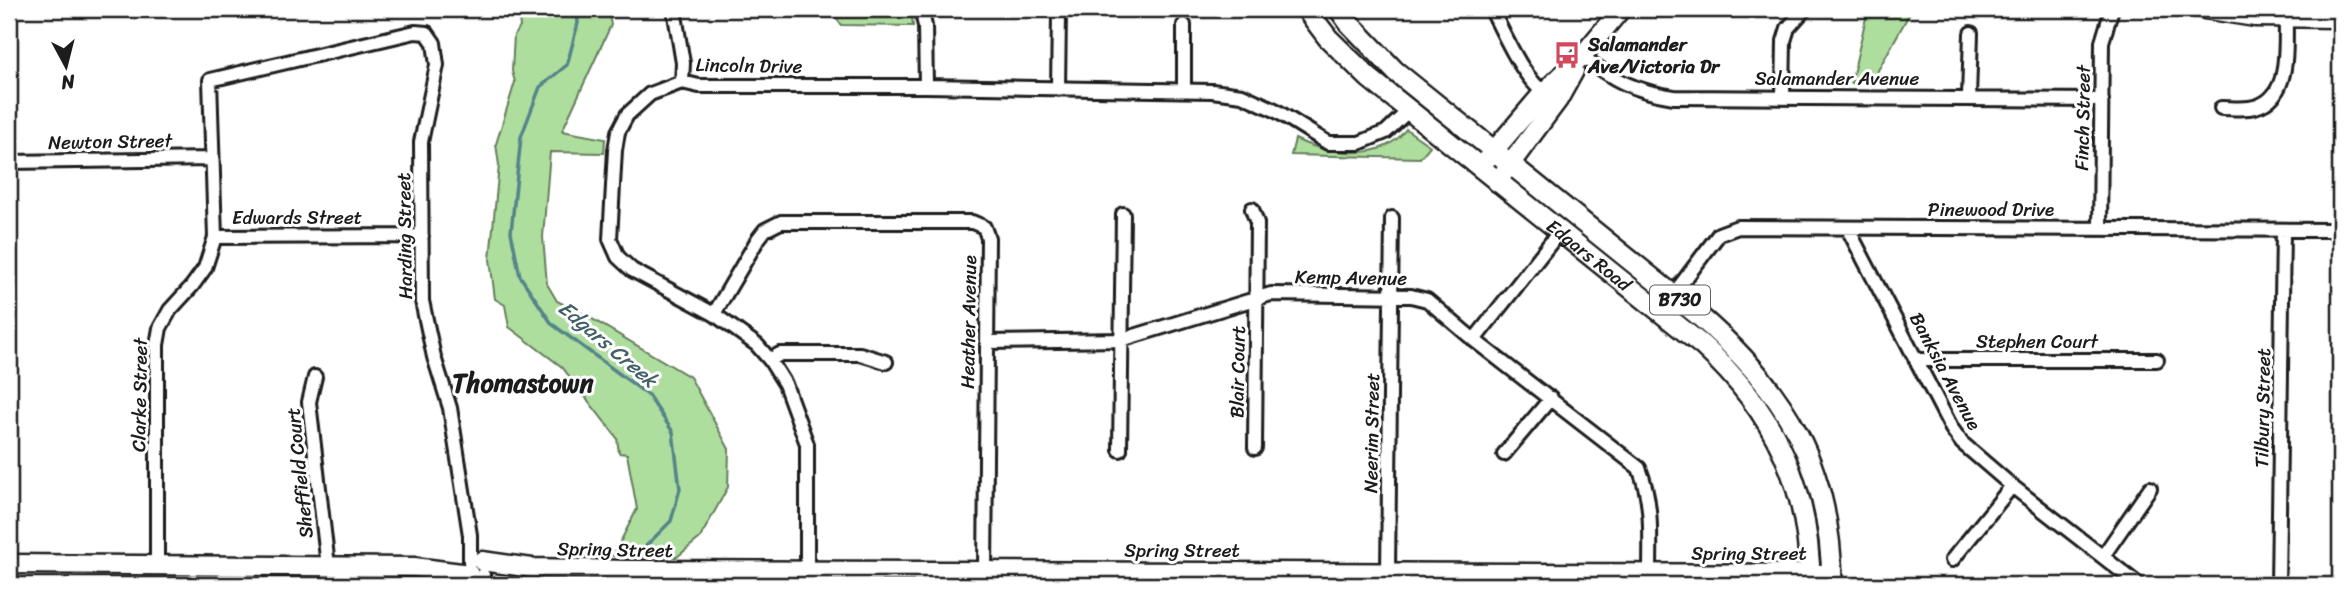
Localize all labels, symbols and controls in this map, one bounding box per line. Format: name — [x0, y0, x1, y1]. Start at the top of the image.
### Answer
place label: Salamander Ave/Victoria Dr — [1587, 28, 1721, 83]
north arrow — [32, 32, 102, 102]
bus stop icon: Salamander Ave/Victoria Dr — [1552, 40, 1582, 70]
street label: Lincoln Drive — [695, 48, 803, 83]
street label: Salamander Avenue — [1755, 62, 1920, 95]
street label: Finch Street — [2065, 64, 2100, 171]
text: N — [59, 65, 78, 100]
street label: Newton Street — [48, 124, 174, 159]
street label: Harding Street — [387, 172, 422, 300]
street label: Pinewood Drive — [1928, 193, 2054, 226]
street label: Edwards Street — [232, 201, 362, 234]
street label: Edgars Road — [1539, 210, 1640, 300]
street label: Heather Avenue — [951, 255, 986, 389]
street label: Kemp Avenue — [1295, 260, 1408, 295]
road number: B730 — [1650, 286, 1710, 314]
water label: Edgars Creek — [549, 290, 668, 399]
street label: Banksia Avenue — [1900, 306, 1991, 436]
street label: Blair Court — [1220, 325, 1255, 419]
street label: Stephen Court — [1976, 325, 2099, 358]
street label: Clarke Street — [122, 336, 157, 452]
street label: Tilbury Street — [2245, 348, 2280, 468]
district label: Thomastown — [452, 360, 595, 406]
street label: Neerim Street — [1354, 372, 1389, 494]
street label: Sheffield Court — [276, 406, 323, 540]
street label: Spring Street — [557, 532, 673, 567]
street label: Spring Street — [1124, 534, 1240, 567]
street label: Spring Street — [1691, 537, 1807, 570]

